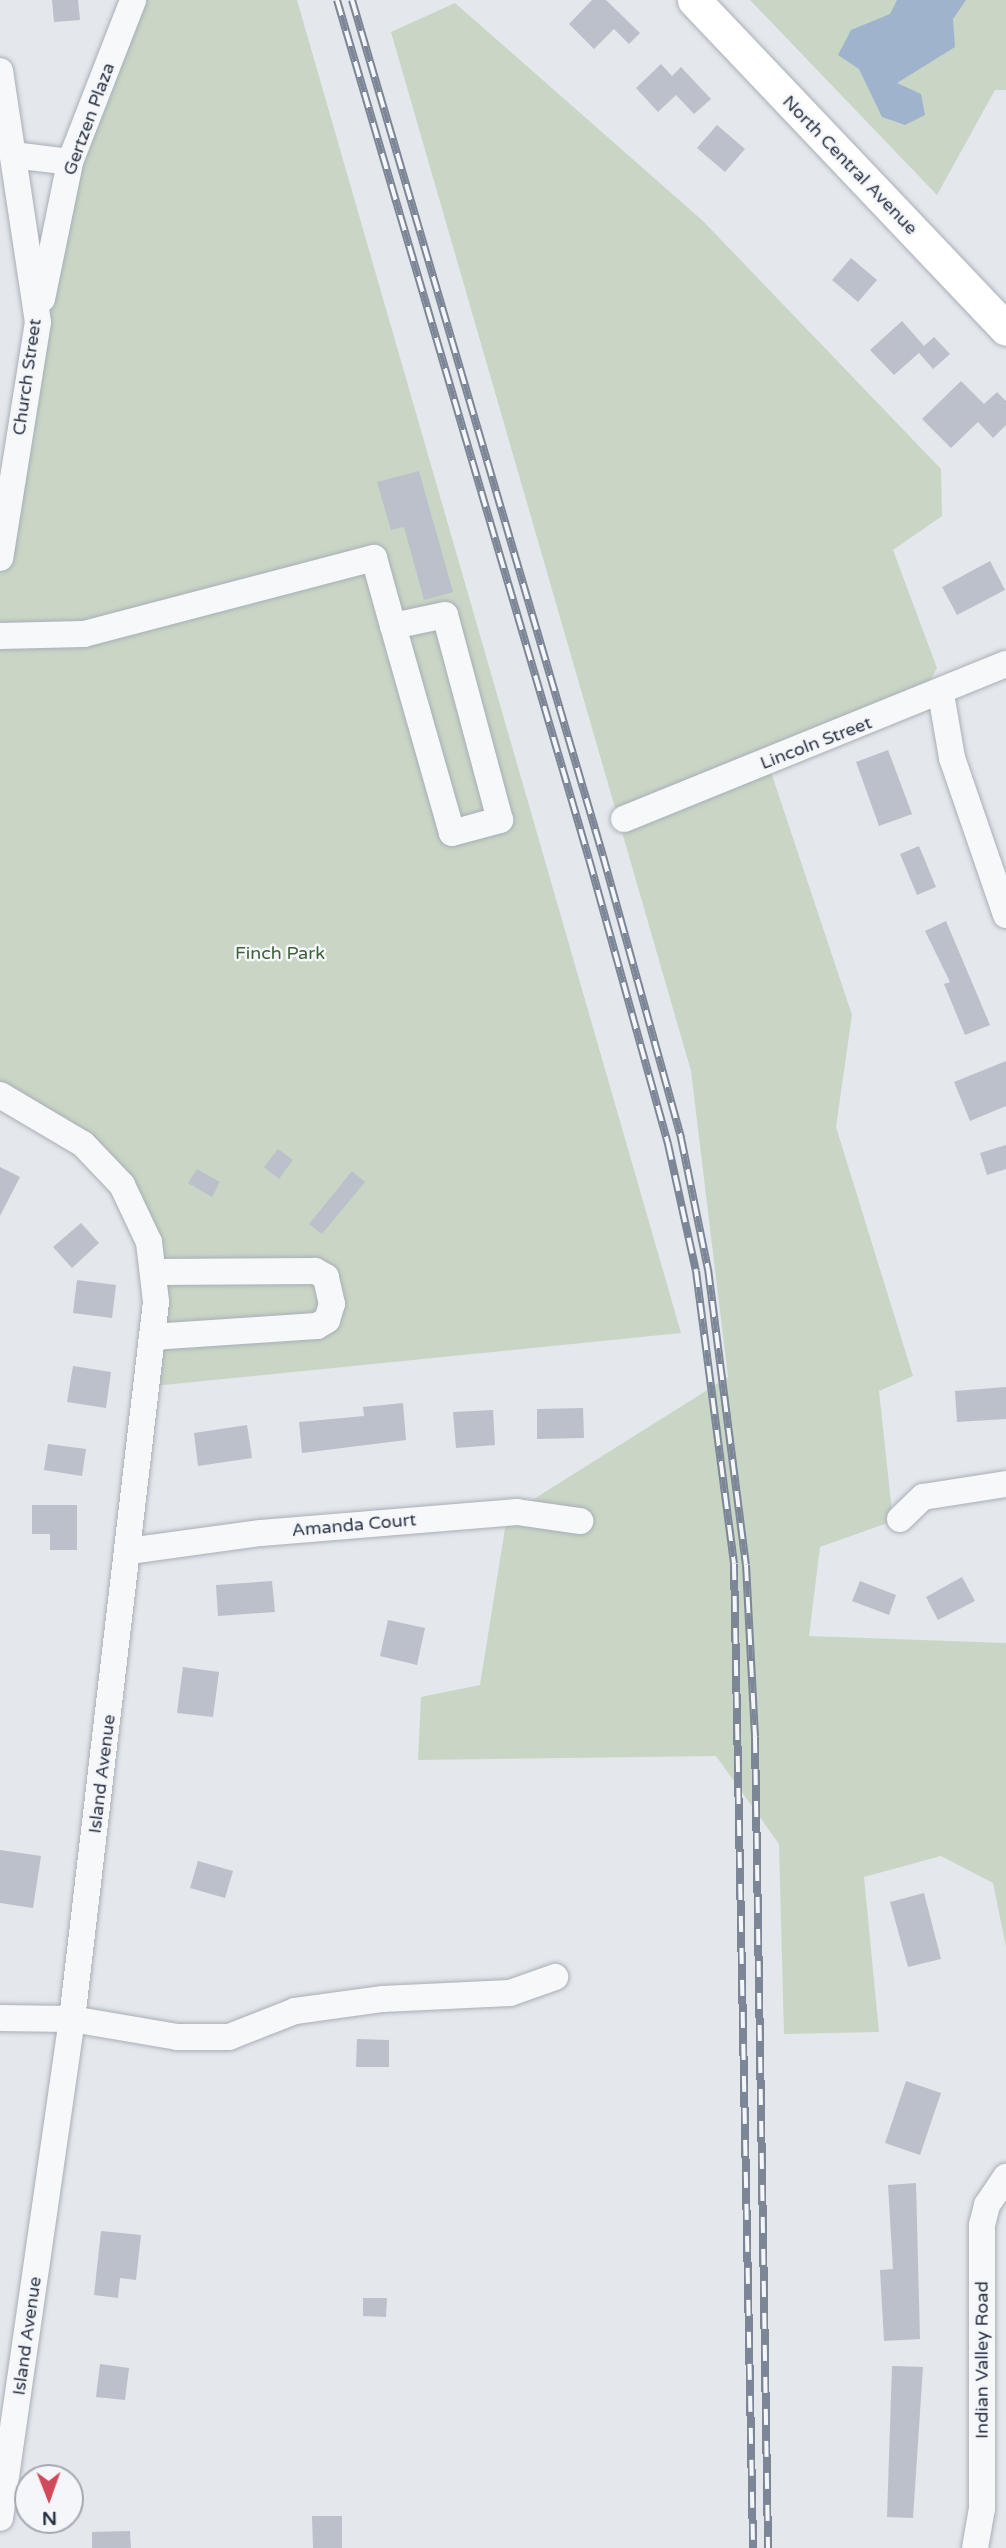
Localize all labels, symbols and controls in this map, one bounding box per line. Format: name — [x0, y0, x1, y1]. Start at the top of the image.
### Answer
street label: Gertzen Plaza — [59, 60, 119, 178]
street label: North Central Avenue — [778, 91, 922, 239]
street label: Church Street — [8, 317, 46, 437]
street label: Lincoln Street — [757, 712, 875, 774]
park label: Finch Park — [235, 942, 325, 964]
street label: Amanda Court — [291, 1509, 417, 1541]
street label: Island Avenue — [84, 1713, 120, 1835]
street label: Island Avenue — [8, 2275, 46, 2397]
street label: Indian Valley Road — [971, 2281, 993, 2439]
north arrow — [14, 2464, 84, 2534]
text: N — [42, 2507, 57, 2529]

